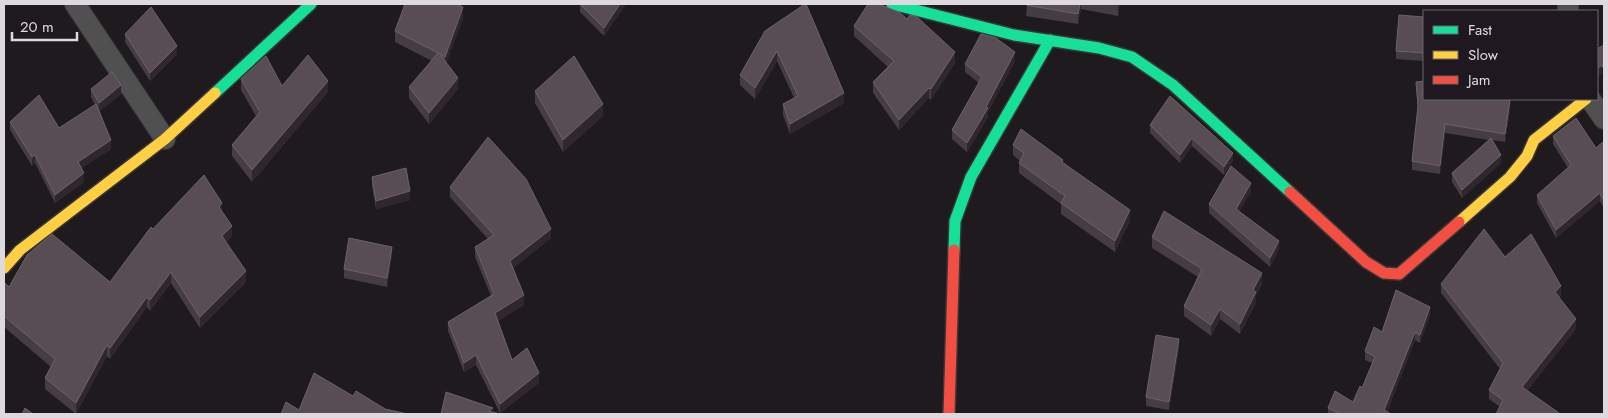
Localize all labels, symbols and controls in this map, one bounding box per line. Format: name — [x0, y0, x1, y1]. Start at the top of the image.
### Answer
scale bar — [12, 10, 78, 42]
legend — [1423, 10, 1598, 100]
text: 20 m — [20, 16, 54, 38]
text: Fast — [1468, 19, 1492, 41]
text: Slow — [1468, 44, 1499, 66]
text: Jam — [1466, 69, 1491, 91]

